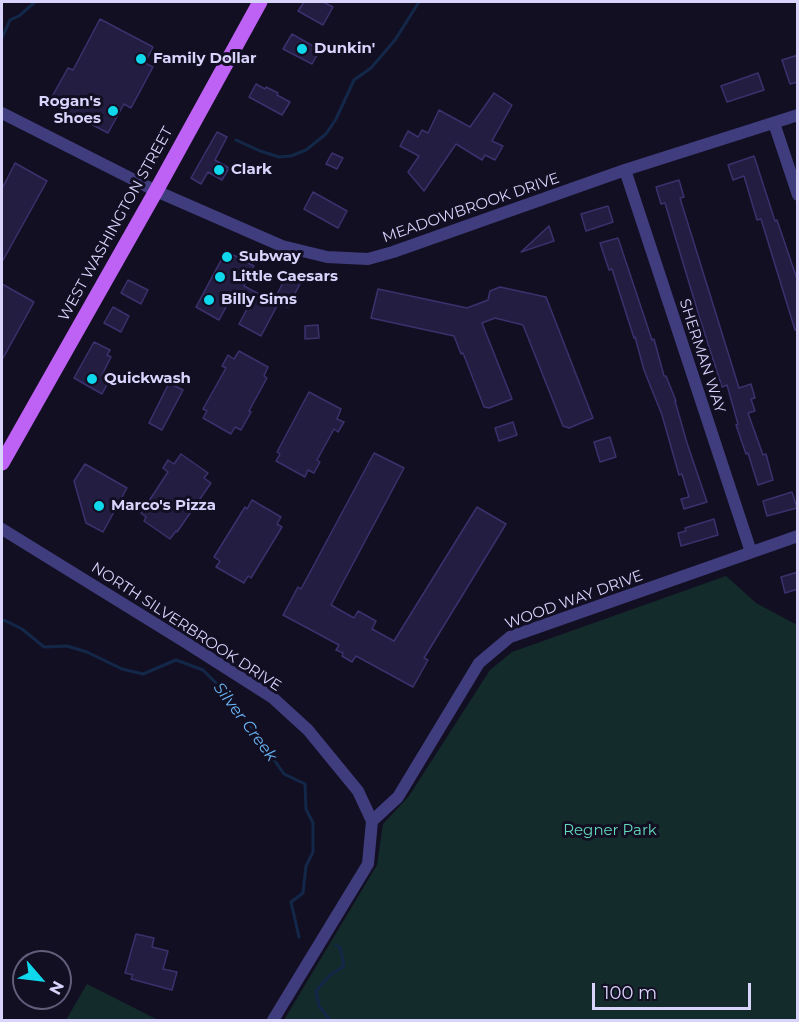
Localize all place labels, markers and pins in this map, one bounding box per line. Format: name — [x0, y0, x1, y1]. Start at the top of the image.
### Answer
place label: Dunkin' — [314, 40, 375, 58]
marker: Dunkin' — [295, 42, 309, 56]
place label: Family Dollar — [153, 50, 257, 68]
marker: Family Dollar — [134, 52, 148, 66]
place label: Rogan's Shoes — [39, 93, 101, 128]
marker: Rogan's Shoes — [106, 104, 120, 118]
place label: Clark — [231, 161, 272, 179]
marker: Clark — [212, 163, 226, 177]
place label: Subway — [239, 248, 301, 266]
marker: Subway — [220, 250, 234, 264]
place label: Little Caesars — [232, 268, 338, 286]
marker: Little Caesars — [213, 270, 227, 284]
place label: Billy Sims — [221, 291, 297, 309]
marker: Billy Sims — [202, 293, 216, 307]
place label: Quickwash — [104, 370, 191, 388]
marker: Quickwash — [85, 372, 99, 386]
place label: Marco's Pizza — [111, 497, 216, 515]
marker: Marco's Pizza — [92, 499, 106, 513]

